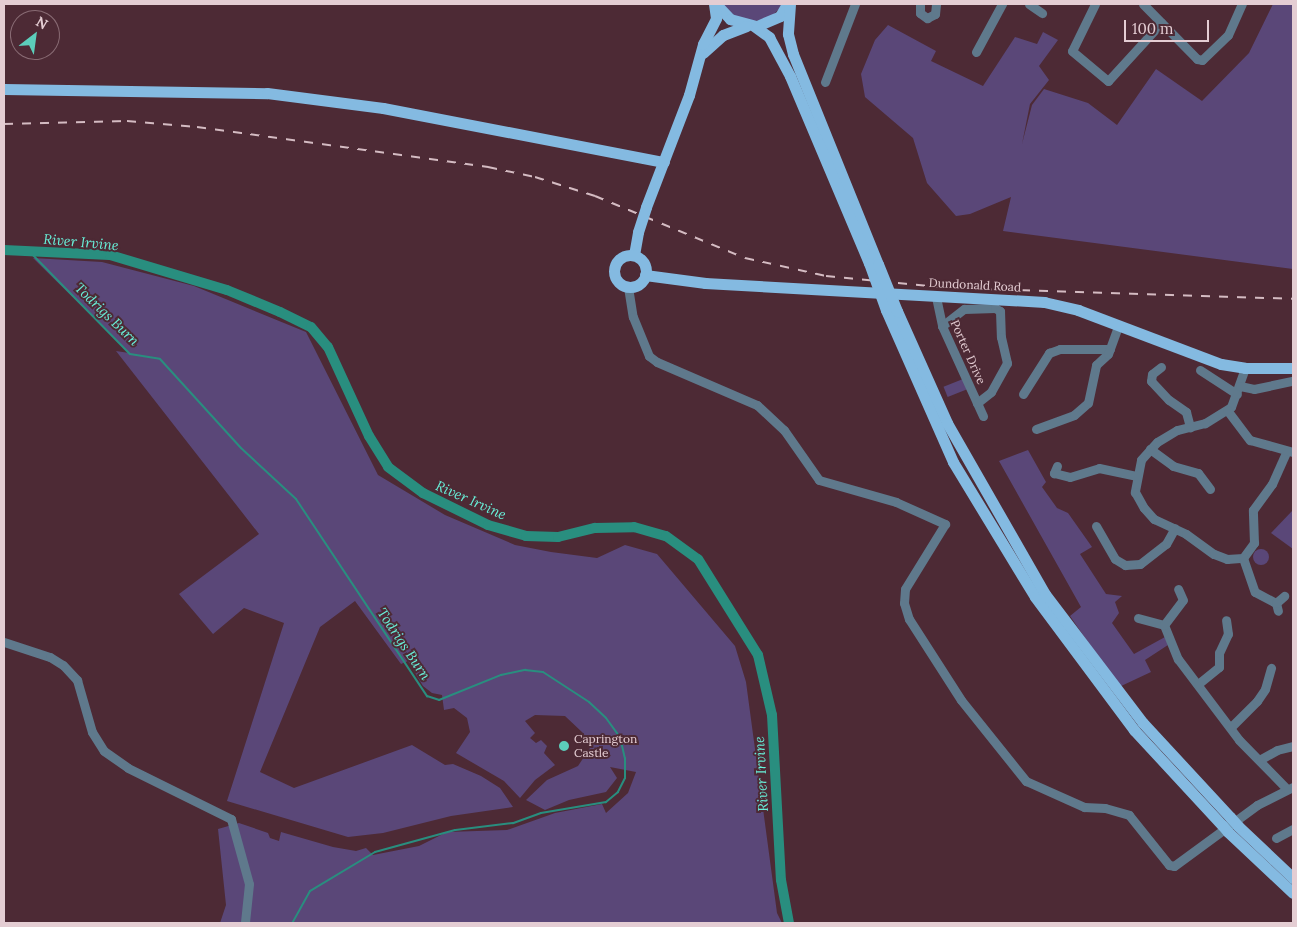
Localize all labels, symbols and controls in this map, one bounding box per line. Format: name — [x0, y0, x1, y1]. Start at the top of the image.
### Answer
north arrow — [10, 10, 60, 60]
scale bar — [1127, 10, 1212, 42]
text: N — [33, 12, 51, 33]
text: 100 m — [1132, 19, 1173, 38]
water label: River Irvine — [43, 230, 119, 254]
street label: Dundonald Road — [928, 275, 1022, 295]
water label: Todrigs Burn — [71, 279, 143, 349]
street label: Porter Drive — [947, 318, 989, 386]
water label: River Irvine — [433, 477, 509, 523]
water label: Todrigs Burn — [374, 605, 434, 683]
place label: Caprington Castle — [574, 732, 637, 760]
water label: River Irvine — [751, 736, 771, 812]
marker: Caprington Castle — [558, 740, 570, 752]

